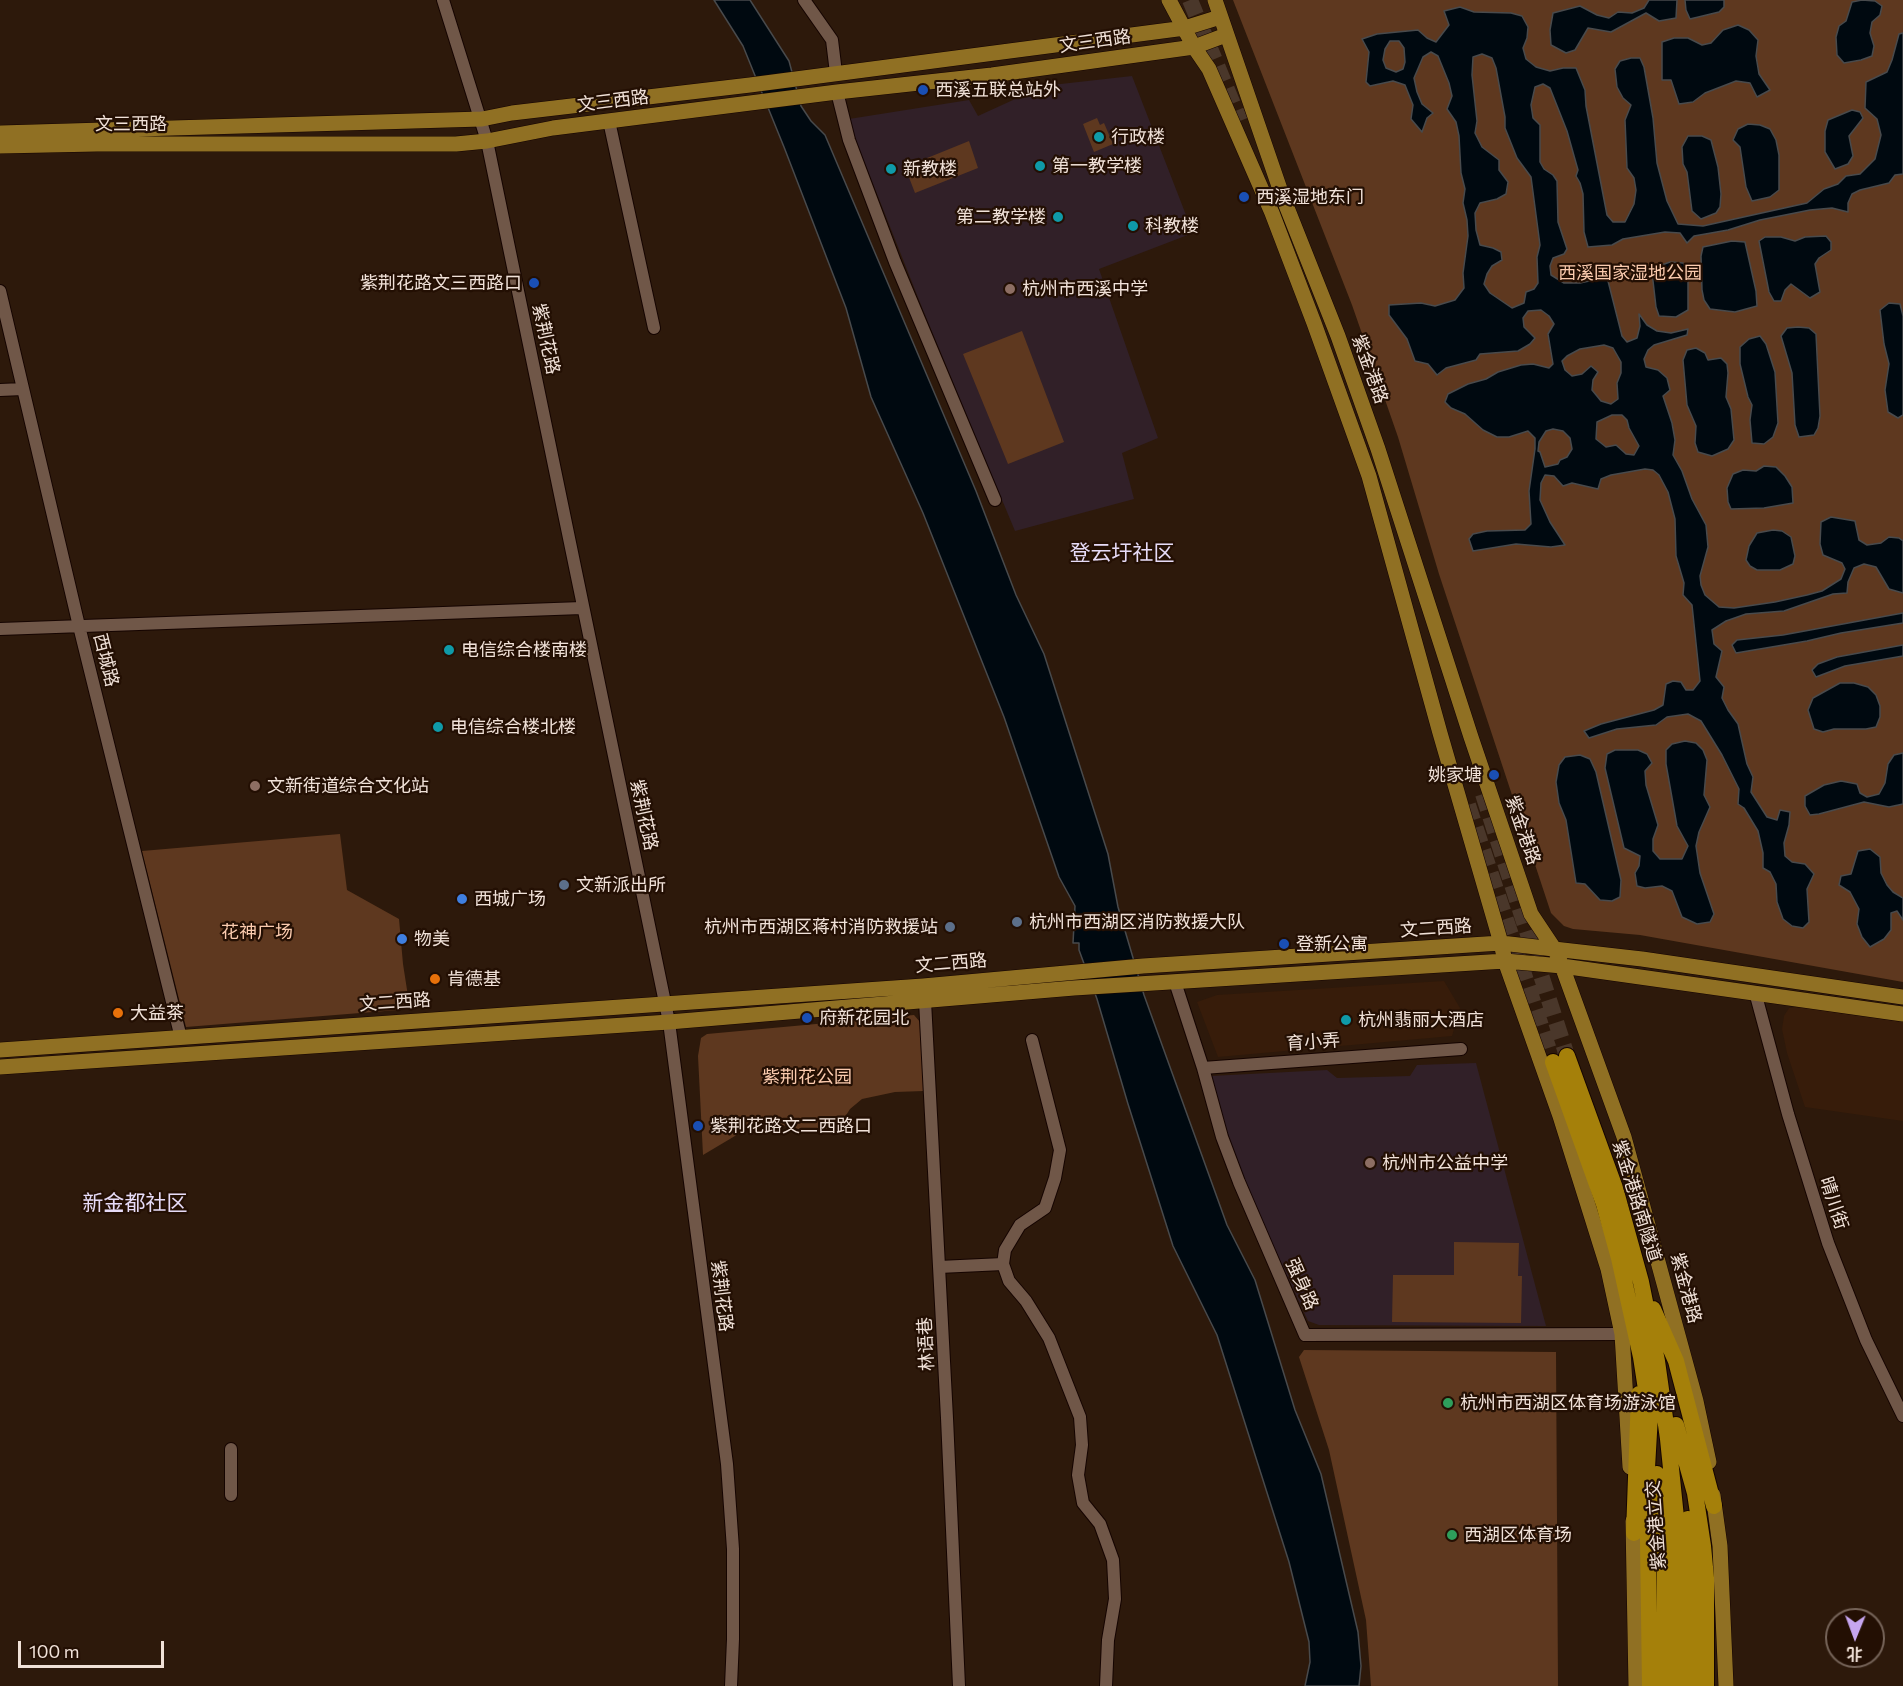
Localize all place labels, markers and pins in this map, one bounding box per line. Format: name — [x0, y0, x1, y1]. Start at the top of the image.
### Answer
place label: 西溪五联总站外 — [935, 79, 1061, 101]
marker: 西溪五联总站外 — [916, 83, 930, 97]
place label: 行政楼 — [1111, 126, 1165, 148]
marker: 行政楼 — [1092, 130, 1106, 144]
place label: 第一教学楼 — [1052, 155, 1142, 177]
place label: 新教楼 — [903, 158, 957, 180]
marker: 第一教学楼 — [1033, 159, 1047, 173]
marker: 新教楼 — [884, 162, 898, 176]
place label: 西溪湿地东门 — [1256, 186, 1364, 208]
marker: 西溪湿地东门 — [1237, 190, 1251, 204]
place label: 第二教学楼 — [956, 206, 1046, 228]
marker: 第二教学楼 — [1051, 210, 1065, 224]
place label: 科教楼 — [1145, 215, 1199, 237]
marker: 科教楼 — [1126, 219, 1140, 233]
place label: 紫荆花路文三西路口 — [360, 272, 522, 294]
marker: 紫荆花路文三西路口 — [527, 276, 541, 290]
place label: 杭州市西溪中学 — [1022, 278, 1148, 300]
marker: 杭州市西溪中学 — [1003, 282, 1017, 296]
place label: 电信综合楼南楼 — [461, 639, 587, 661]
marker: 电信综合楼南楼 — [442, 643, 456, 657]
place label: 电信综合楼北楼 — [450, 716, 576, 738]
marker: 电信综合楼北楼 — [431, 720, 445, 734]
place label: 姚家塘 — [1428, 764, 1482, 786]
marker: 姚家塘 — [1487, 768, 1501, 782]
place label: 文新街道综合文化站 — [267, 775, 429, 797]
marker: 文新街道综合文化站 — [248, 779, 262, 793]
place label: 文新派出所 — [576, 874, 666, 896]
marker: 文新派出所 — [557, 878, 571, 892]
place label: 西城广场 — [474, 888, 546, 910]
marker: 西城广场 — [455, 892, 469, 906]
place label: 杭州市西湖区消防救援大队 — [1029, 911, 1245, 933]
marker: 杭州市西湖区消防救援大队 — [1010, 915, 1024, 929]
place label: 杭州市西湖区蒋村消防救援站 — [704, 916, 938, 938]
marker: 杭州市西湖区蒋村消防救援站 — [943, 920, 957, 934]
place label: 物美 — [414, 928, 450, 950]
marker: 物美 — [395, 932, 409, 946]
place label: 登新公寓 — [1296, 933, 1368, 955]
marker: 登新公寓 — [1277, 937, 1291, 951]
place label: 肯德基 — [447, 968, 501, 990]
marker: 肯德基 — [428, 972, 442, 986]
place label: 大益茶 — [130, 1002, 184, 1024]
marker: 大益茶 — [111, 1006, 125, 1020]
place label: 府新花园北 — [819, 1007, 909, 1029]
place label: 杭州翡丽大酒店 — [1358, 1009, 1484, 1031]
marker: 府新花园北 — [800, 1011, 814, 1025]
marker: 杭州翡丽大酒店 — [1339, 1013, 1353, 1027]
place label: 紫荆花路文二西路口 — [710, 1115, 872, 1137]
marker: 紫荆花路文二西路口 — [691, 1119, 705, 1133]
place label: 杭州市公益中学 — [1382, 1152, 1508, 1174]
marker: 杭州市公益中学 — [1363, 1156, 1377, 1170]
place label: 杭州市西湖区体育场游泳馆 — [1460, 1392, 1676, 1414]
marker: 杭州市西湖区体育场游泳馆 — [1441, 1396, 1455, 1410]
place label: 西湖区体育场 — [1464, 1524, 1572, 1546]
marker: 西湖区体育场 — [1445, 1528, 1459, 1542]

